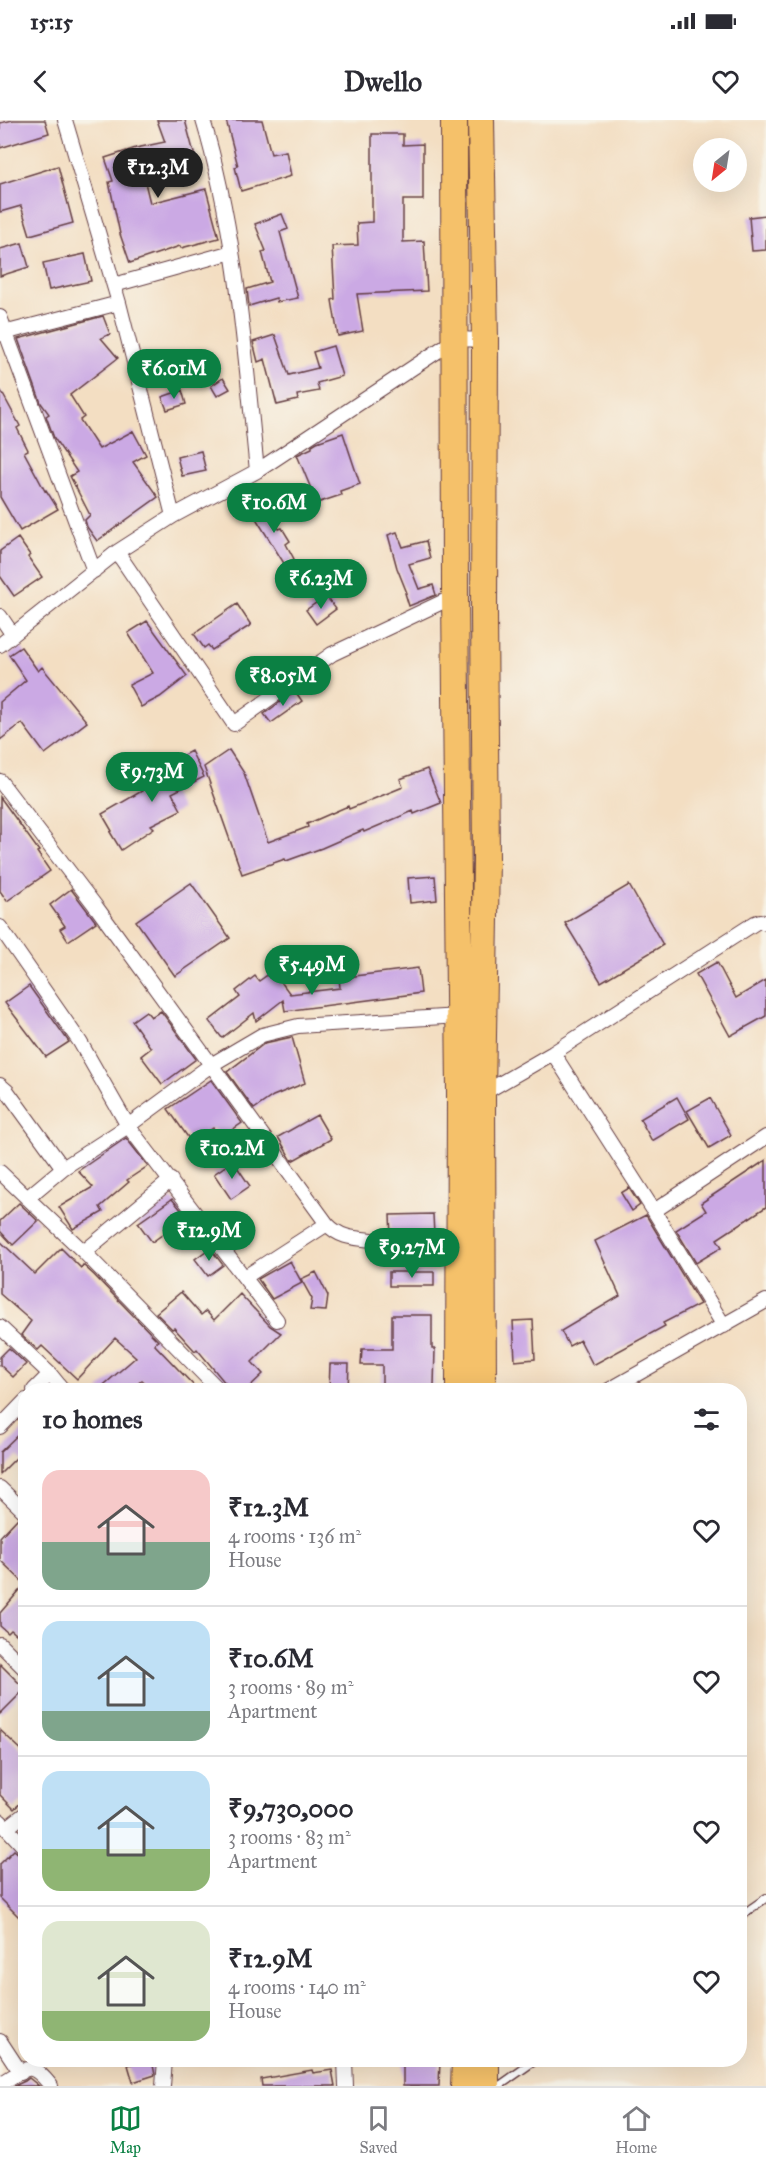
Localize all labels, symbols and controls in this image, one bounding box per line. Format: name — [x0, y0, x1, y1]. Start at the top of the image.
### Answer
text: 15:15 — [30, 8, 73, 35]
icon: back — [24, 65, 57, 98]
text: Dwello — [344, 65, 422, 98]
icon: heart — [709, 65, 742, 98]
north arrow — [693, 138, 747, 192]
map controls — [693, 138, 747, 192]
pin: ₹12.3M — [109, 148, 207, 199]
text: ₹12.3M — [127, 155, 189, 179]
pin: ₹6.01M — [125, 349, 223, 400]
text: ₹6.01M — [141, 356, 207, 380]
pin: ₹10.6M — [225, 483, 323, 534]
text: ₹10.6M — [241, 490, 307, 514]
pin: ₹6.23M — [272, 559, 370, 610]
text: ₹6.23M — [289, 566, 353, 590]
pin: ₹8.05M — [234, 656, 332, 707]
text: ₹8.05M — [249, 663, 317, 687]
pin: ₹9.73M — [103, 752, 201, 803]
text: ₹9.73M — [120, 759, 184, 783]
pin: ₹5.49M — [263, 945, 361, 996]
text: ₹5.49M — [278, 952, 346, 976]
pin: ₹10.2M — [183, 1129, 281, 1180]
text: ₹10.2M — [199, 1136, 265, 1160]
pin: ₹12.9M — [160, 1211, 258, 1262]
text: ₹12.9M — [176, 1218, 242, 1242]
pin: ₹9.27M — [363, 1228, 461, 1279]
text: ₹9.27M — [379, 1235, 445, 1259]
text: 10 homes — [42, 1403, 143, 1435]
icon: filters — [690, 1403, 723, 1436]
text: ₹12.3M — [228, 1491, 309, 1523]
icon: home — [90, 1494, 162, 1566]
icon: heart — [690, 1514, 723, 1547]
text: 4 rooms · 136 m² — [228, 1524, 361, 1548]
text: House — [228, 1548, 282, 1572]
text: ₹10.6M — [228, 1642, 314, 1674]
icon: home — [90, 1645, 162, 1717]
icon: heart — [690, 1665, 723, 1698]
text: 3 rooms · 89 m² — [228, 1675, 353, 1699]
text: Apartment — [228, 1699, 317, 1723]
text: ₹9,730,000 — [228, 1792, 354, 1824]
icon: home — [90, 1795, 162, 1867]
icon: heart — [690, 1815, 723, 1848]
text: 3 rooms · 83 m² — [228, 1825, 351, 1849]
text: Apartment — [228, 1849, 317, 1873]
text: ₹12.9M — [228, 1942, 313, 1974]
icon: home — [90, 1945, 162, 2017]
icon: heart — [690, 1965, 723, 1998]
text: 4 rooms · 140 m² — [228, 1975, 366, 1999]
text: House — [228, 1999, 282, 2023]
tab: Map — [109, 2102, 142, 2157]
tab: Saved — [360, 2102, 398, 2157]
tab: Home — [615, 2102, 657, 2157]

